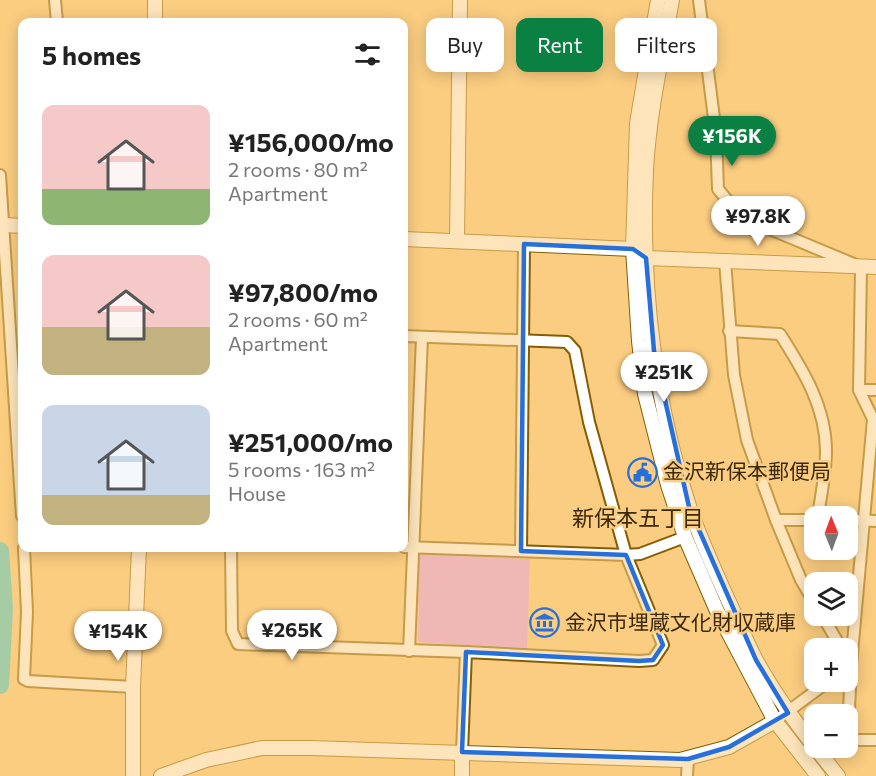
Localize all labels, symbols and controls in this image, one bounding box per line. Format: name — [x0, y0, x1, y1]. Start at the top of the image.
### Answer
chip: Buy — [426, 18, 504, 72]
chip: Rent — [516, 18, 603, 72]
chip: Filters — [615, 18, 717, 72]
icon: filters — [351, 38, 384, 71]
text: 5 homes — [42, 39, 141, 70]
pin: ¥156K — [690, 116, 774, 167]
text: ¥156K — [702, 123, 762, 147]
text: ¥156,000/mo — [228, 126, 394, 157]
icon: home — [90, 129, 162, 201]
text: 2 rooms · 80 m² — [228, 157, 368, 181]
text: Apartment — [228, 181, 328, 205]
pin: ¥97.8K — [709, 196, 807, 247]
text: ¥97.8K — [725, 203, 791, 227]
text: ¥97,800/mo — [228, 276, 378, 307]
icon: home — [90, 279, 162, 351]
text: 2 rooms · 60 m² — [228, 307, 368, 331]
text: Apartment — [228, 331, 328, 355]
pin: ¥251K — [622, 352, 706, 403]
text: ¥251K — [635, 359, 693, 383]
text: ¥251,000/mo — [228, 426, 393, 457]
icon: home — [90, 429, 162, 501]
public building icon: 金沢新保本郵便局 — [626, 456, 658, 488]
text: 5 rooms · 163 m² — [228, 457, 375, 481]
place label: 金沢新保本郵便局 — [663, 458, 831, 483]
text: House — [228, 481, 286, 505]
district label: 新保本五丁目 — [572, 504, 704, 531]
north arrow — [804, 506, 858, 560]
map controls — [804, 506, 858, 758]
button: layers — [804, 572, 858, 626]
museum icon: 金沢市埋蔵文化財収蔵庫 — [528, 607, 560, 639]
place label: 金沢市埋蔵文化財収蔵庫 — [565, 609, 796, 634]
pin: ¥265K — [250, 610, 334, 661]
pin: ¥154K — [76, 611, 160, 662]
text: ¥265K — [261, 617, 323, 641]
text: ¥154K — [88, 618, 148, 642]
button: + — [804, 638, 858, 692]
button: − — [804, 704, 858, 758]

